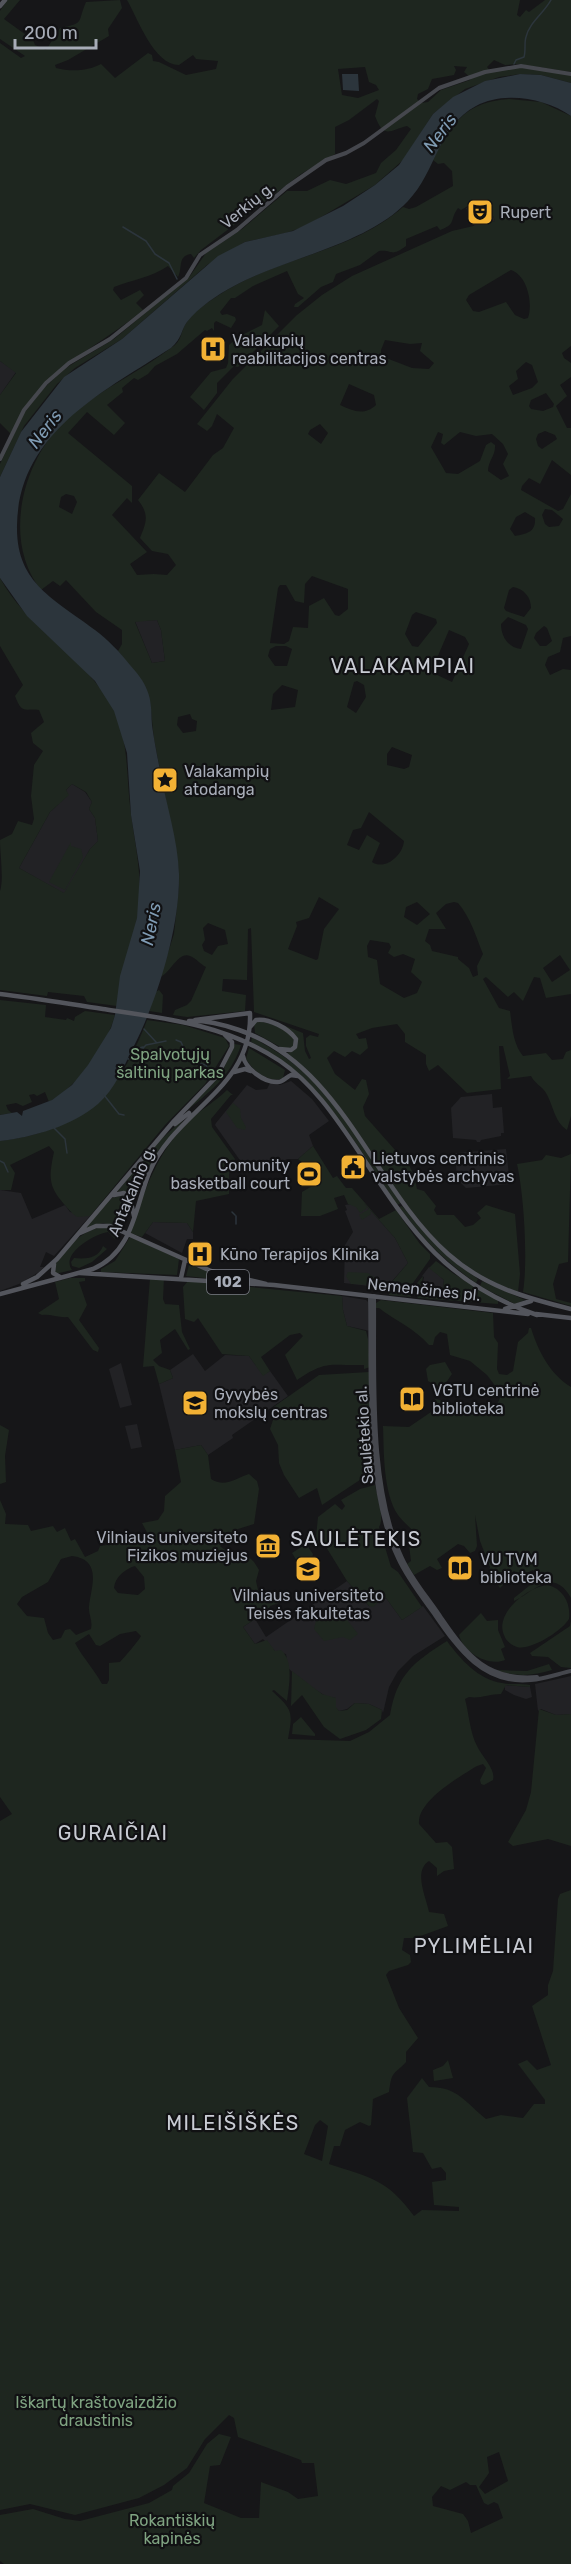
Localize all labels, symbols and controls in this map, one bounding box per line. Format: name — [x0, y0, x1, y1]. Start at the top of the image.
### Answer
scale bar — [15, 12, 96, 50]
text: 200 m — [24, 22, 78, 44]
water label: Neris — [418, 109, 462, 157]
street label: Verkių g. — [216, 178, 278, 233]
theatre icon: Rupert — [465, 197, 495, 227]
place label: Rupert — [500, 203, 551, 222]
place label: Valakupių reabilitacijos centras — [232, 331, 387, 368]
hospital icon: Valakupių reabilitacijos centras — [198, 334, 228, 364]
water label: Neris — [23, 405, 67, 453]
district label: VALAKAMPIAI — [330, 654, 476, 678]
place label: Valakampių atodanga — [184, 762, 269, 799]
place icon: Valakampių atodanga — [150, 765, 180, 795]
water label: Neris — [136, 901, 166, 947]
park label: Spalvotųjų šaltinių parkas — [116, 1045, 224, 1082]
street label: Antakalnio g. — [104, 1143, 159, 1239]
place label: Lietuvos centrinis valstybės archyvas — [372, 1149, 515, 1186]
public building icon: Lietuvos centrinis valstybės archyvas — [338, 1152, 368, 1182]
place label: Comunity basketball court — [170, 1156, 290, 1193]
sports icon: Comunity basketball court — [294, 1159, 324, 1189]
hospital icon: Kūno Terapijos Klinika — [185, 1239, 215, 1269]
place label: Kūno Terapijos Klinika — [220, 1245, 379, 1264]
road number: 102 — [207, 1270, 249, 1294]
street label: Nemenčinės pl. — [366, 1274, 482, 1305]
place label: VGTU centrinė biblioteka — [432, 1381, 540, 1418]
library icon: VGTU centrinė biblioteka — [397, 1384, 427, 1414]
place label: Gyvybės mokslų centras — [214, 1385, 328, 1422]
street label: Saulėtekio al. — [352, 1385, 377, 1485]
school or university icon: Gyvybės mokslų centras — [180, 1388, 210, 1418]
district label: SAULĖTEKIS — [290, 1527, 422, 1551]
place label: Vilniaus universiteto Fizikos muziejus — [96, 1528, 248, 1565]
museum icon: Vilniaus universiteto Fizikos muziejus — [253, 1531, 283, 1561]
place label: VU TVM biblioteka — [480, 1550, 552, 1587]
library icon: VU TVM biblioteka — [445, 1553, 475, 1583]
school or university icon: Vilniaus universiteto Teisės fakultetas — [293, 1554, 323, 1584]
place label: Vilniaus universiteto Teisės fakultetas — [232, 1586, 384, 1623]
district label: GURAIČIAI — [58, 1821, 168, 1845]
district label: PYLIMĖLIAI — [414, 1934, 534, 1958]
district label: MILEIŠIŠKĖS — [166, 2111, 300, 2135]
park label: Iškartų kraštovaizdžio draustinis — [15, 2393, 177, 2430]
park label: Rokantiškių kapinės — [129, 2511, 215, 2548]

